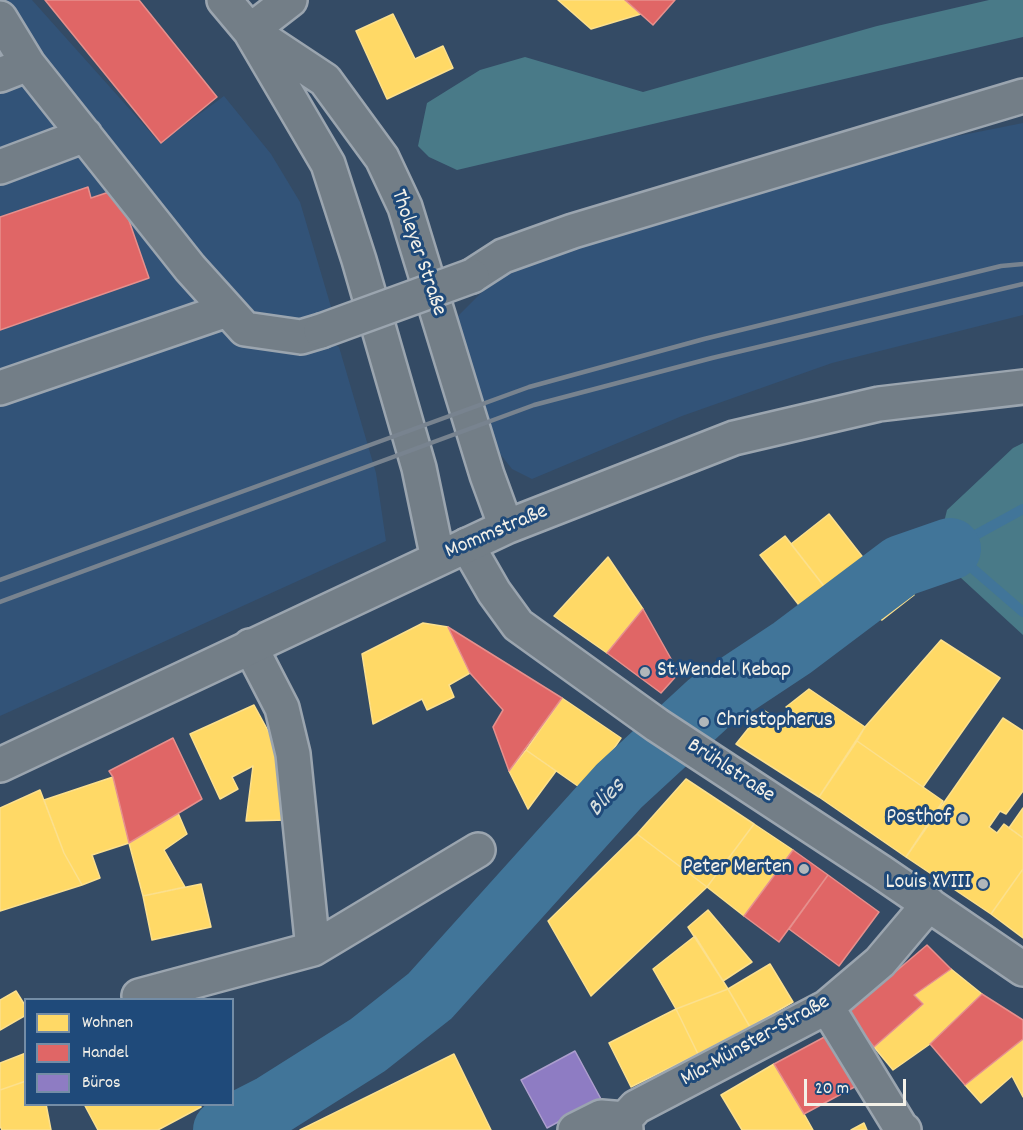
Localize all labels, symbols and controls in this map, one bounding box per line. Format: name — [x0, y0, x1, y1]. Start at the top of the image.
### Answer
street label: Tholeyer Straße — [383, 186, 451, 320]
street label: Mommstraße — [442, 500, 552, 566]
place label: St.Wendel Kebap — [657, 659, 791, 685]
marker: St.Wendel Kebap — [638, 665, 652, 679]
place label: Christopherus — [716, 709, 833, 735]
marker: Christopherus — [697, 715, 711, 729]
street label: Brühlstraße — [681, 734, 779, 810]
water label: Blies — [583, 774, 633, 824]
place label: Posthof — [886, 806, 951, 832]
marker: Posthof — [956, 812, 970, 826]
place label: Peter Merten — [683, 856, 792, 882]
marker: Peter Merten — [797, 862, 811, 876]
place label: Louis XVIII — [886, 871, 971, 897]
marker: Louis XVIII — [976, 877, 990, 891]
street label: Mia-Münster-Straße — [677, 990, 835, 1094]
legend — [24, 998, 234, 1106]
text: Wohnen — [82, 1011, 133, 1036]
text: Handel — [82, 1041, 129, 1066]
scale bar — [807, 1067, 909, 1105]
text: Büros — [82, 1071, 121, 1096]
text: 20 m — [815, 1077, 849, 1102]

